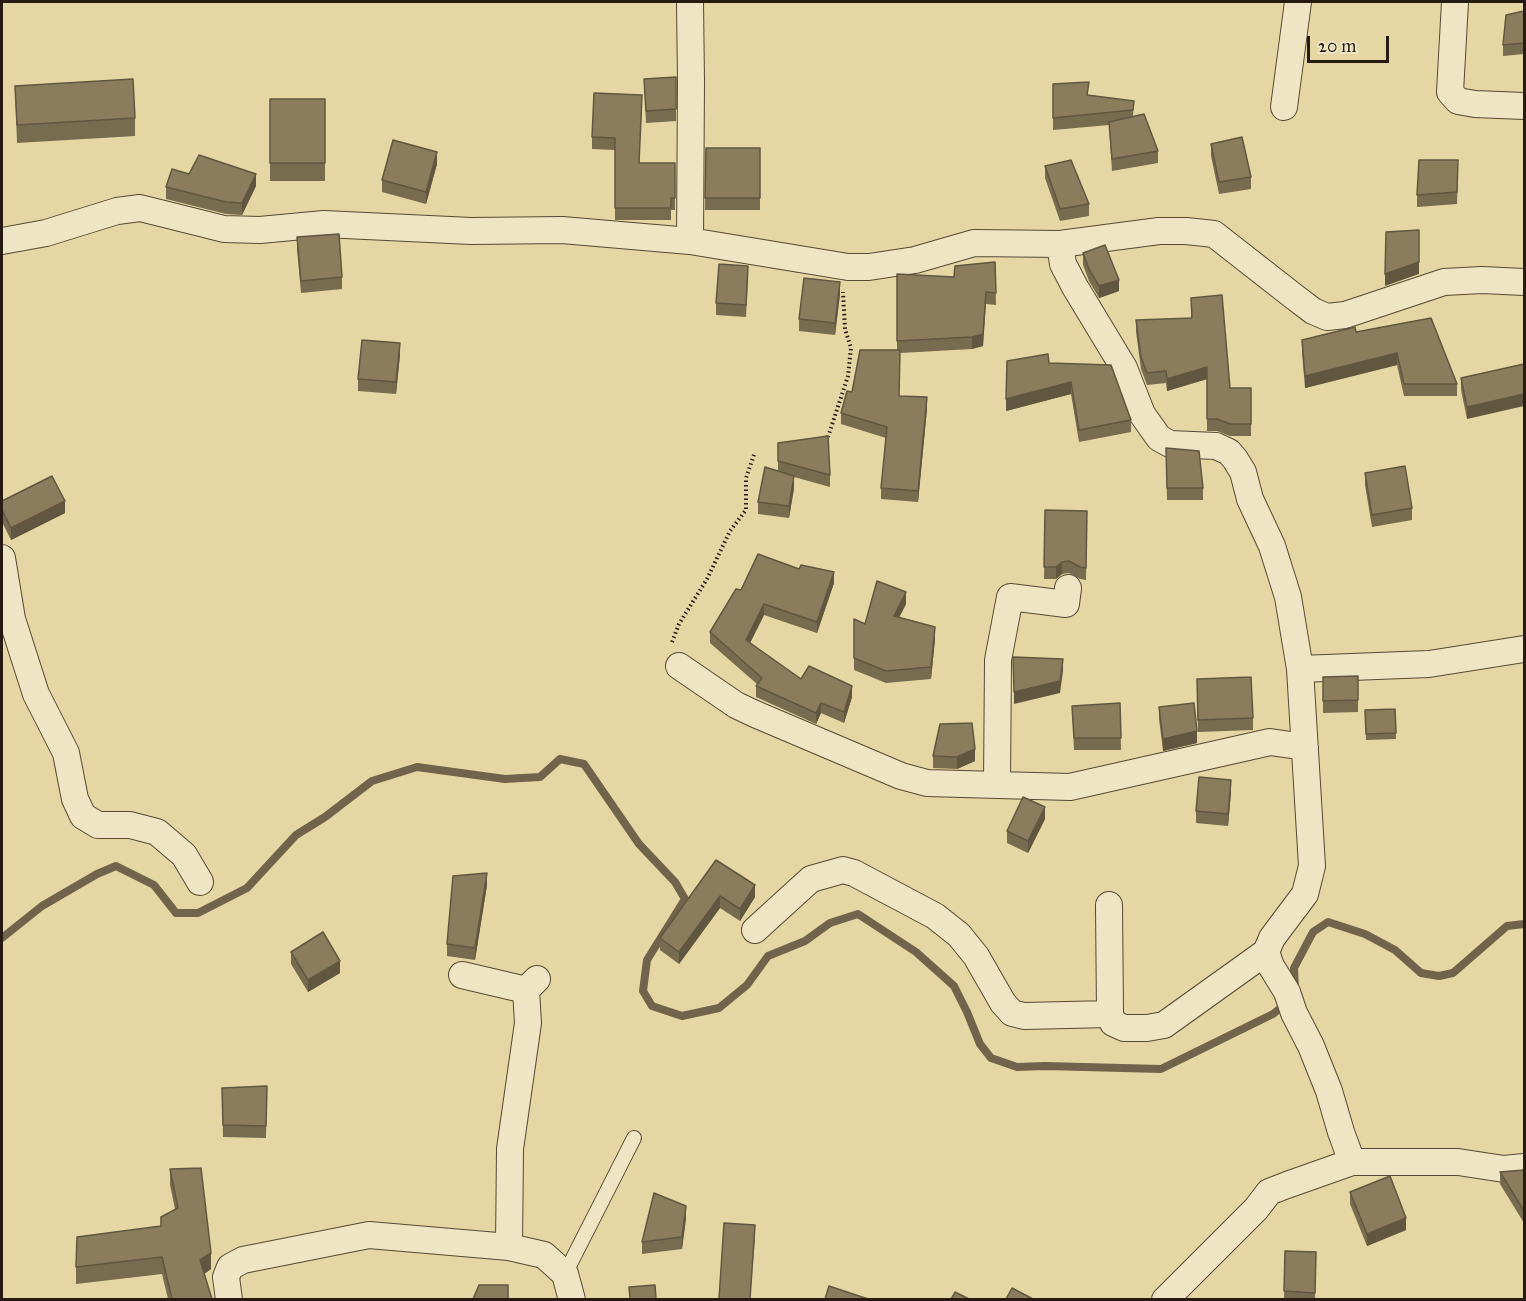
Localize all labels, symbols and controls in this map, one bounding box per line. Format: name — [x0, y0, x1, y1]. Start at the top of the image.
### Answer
scale bar — [1310, 24, 1392, 62]
text: 20 m — [1318, 35, 1356, 57]

